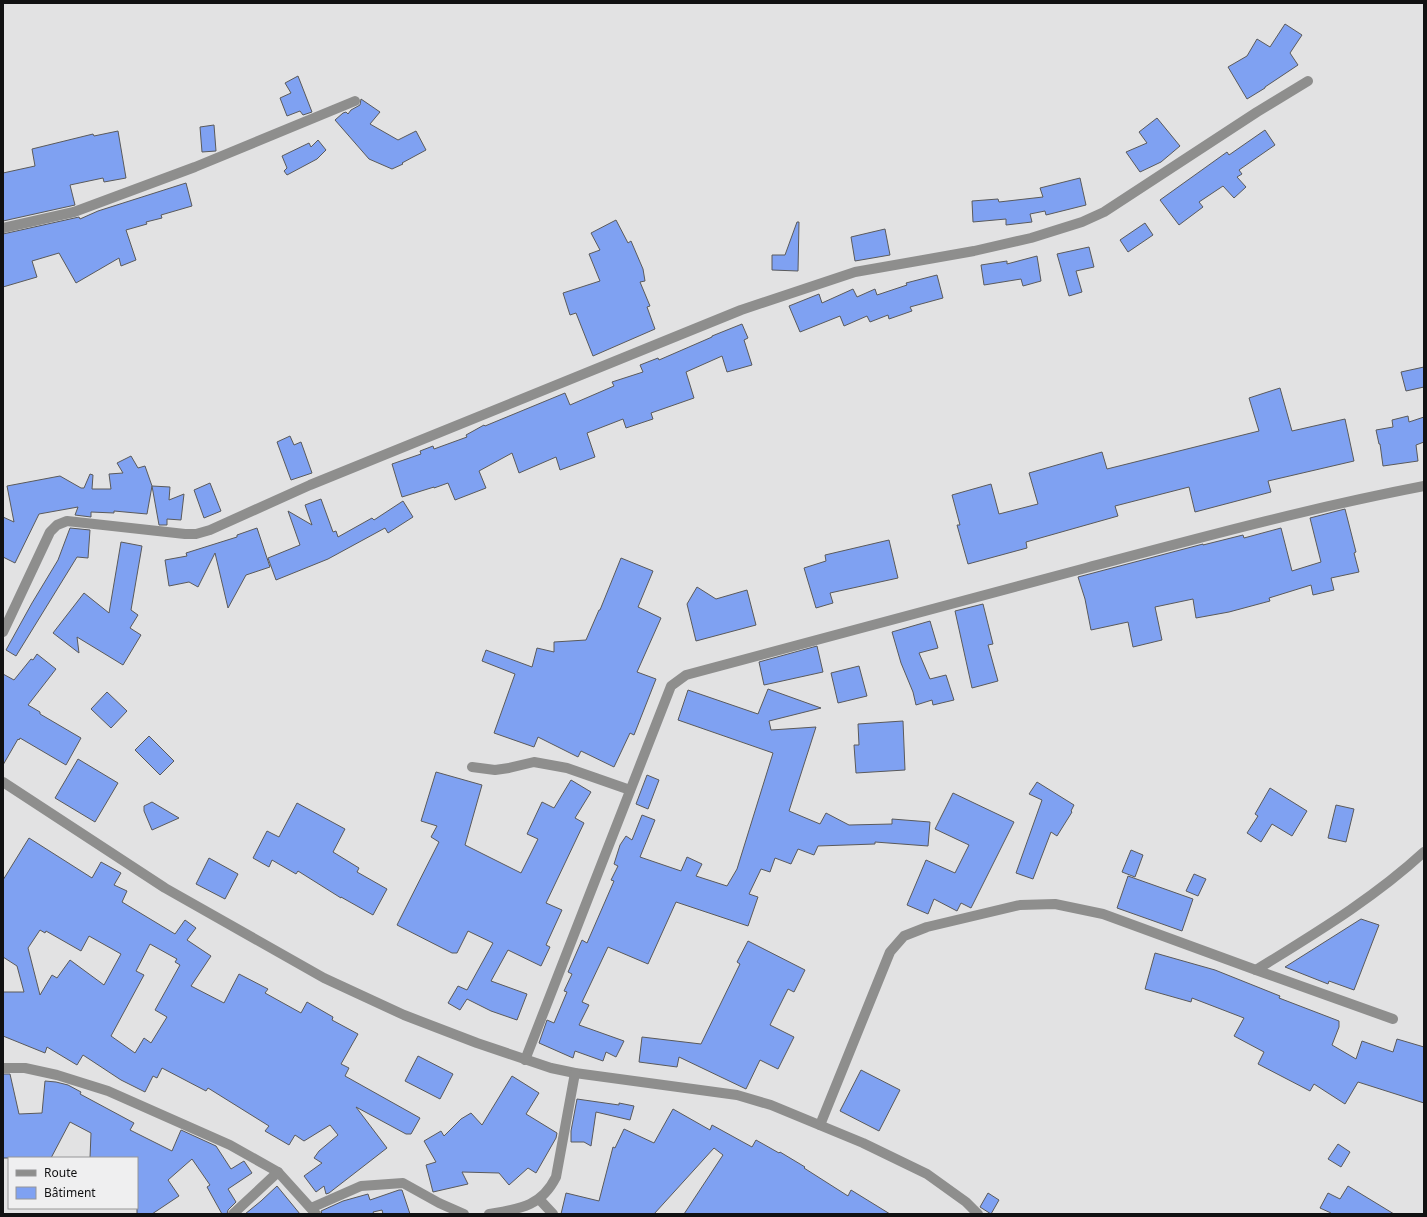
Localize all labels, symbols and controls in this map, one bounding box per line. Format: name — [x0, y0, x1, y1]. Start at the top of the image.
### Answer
legend — [8, 1157, 138, 1209]
text: Route — [44, 1164, 77, 1181]
text: Bâtiment — [44, 1184, 96, 1201]

